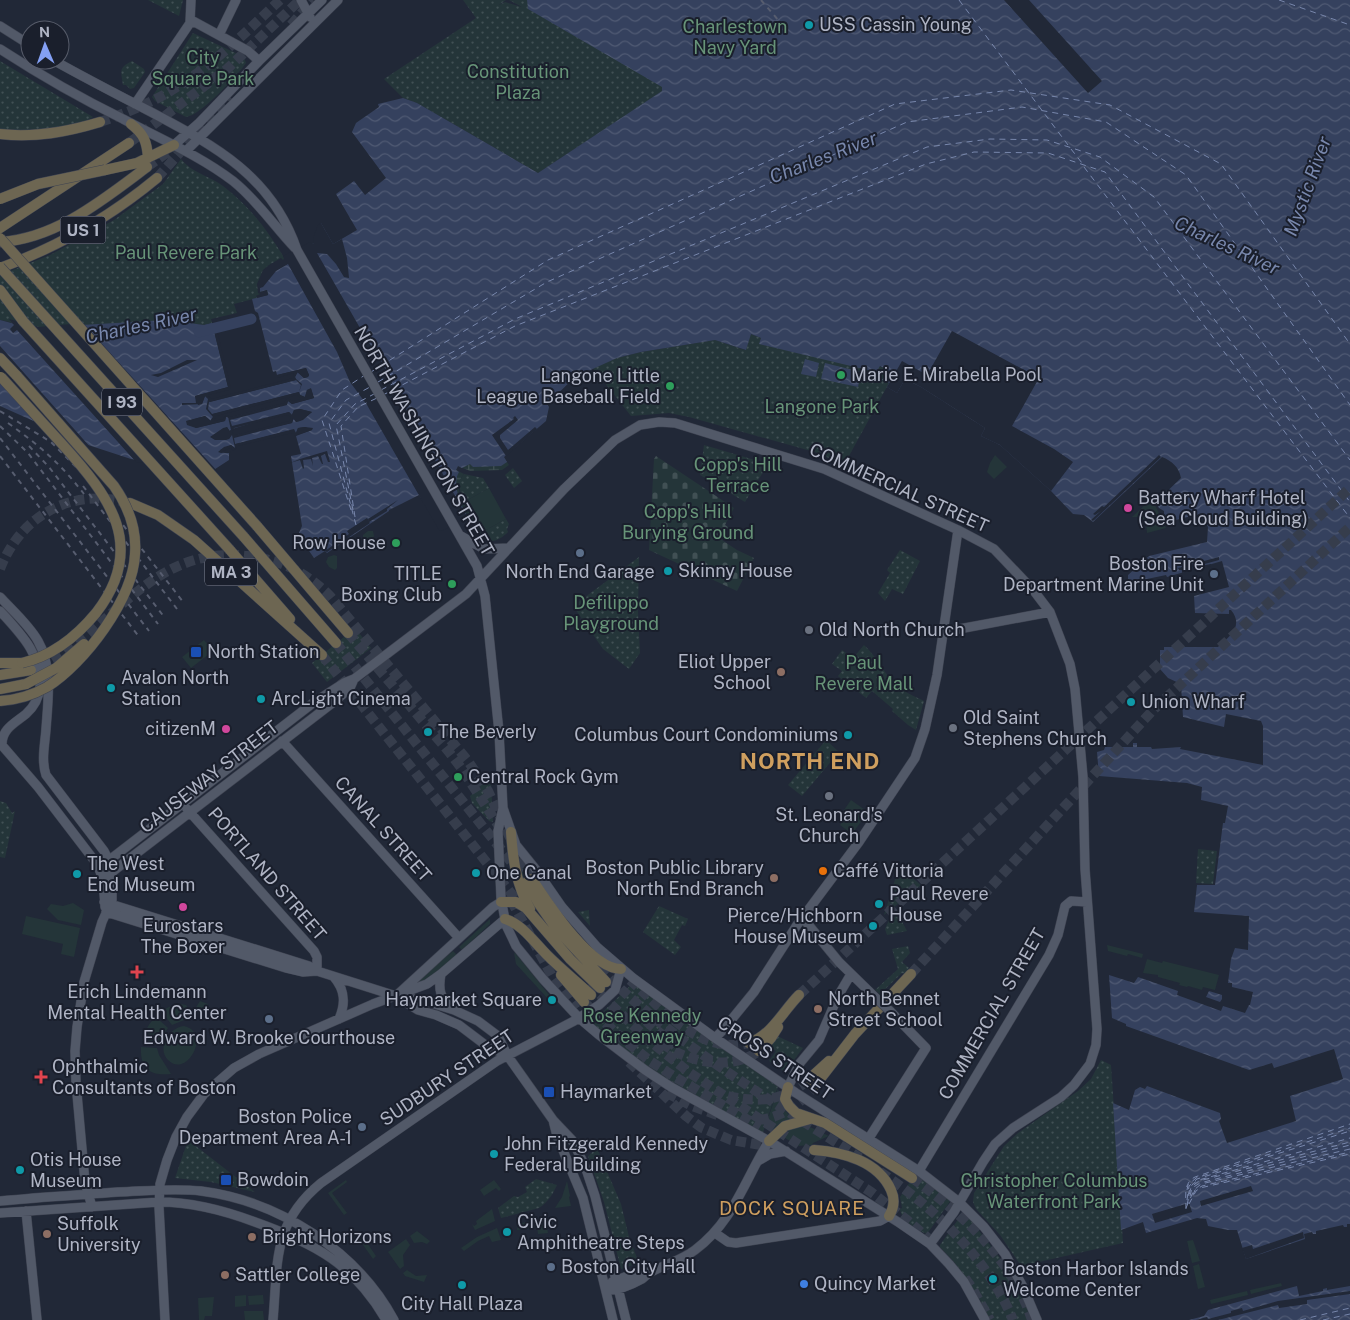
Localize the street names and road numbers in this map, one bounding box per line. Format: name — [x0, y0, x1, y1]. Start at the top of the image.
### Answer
road number: US 1 — [61, 216, 106, 244]
street label: NORTH WASHINGTON STREET — [350, 322, 499, 560]
road number: I 93 — [102, 388, 142, 416]
street label: COMMERCIAL STREET — [806, 439, 992, 537]
road number: MA 3 — [205, 558, 257, 586]
street label: CAUSEWAY STREET — [135, 716, 282, 837]
street label: CANAL STREET — [331, 772, 436, 886]
street label: PORTLAND STREET — [204, 803, 331, 945]
street label: COMMERCIAL STREET — [934, 924, 1049, 1103]
street label: CROSS STREET — [714, 1011, 837, 1104]
street label: SUDBURY STREET — [376, 1025, 518, 1130]

